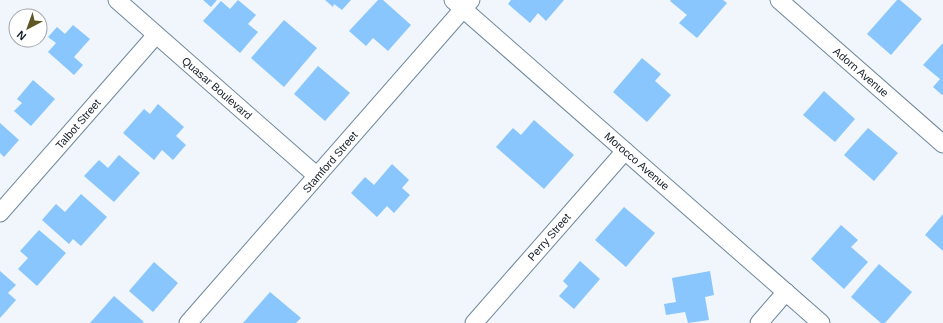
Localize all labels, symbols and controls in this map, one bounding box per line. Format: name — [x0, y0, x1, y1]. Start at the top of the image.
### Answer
north arrow — [8, 8, 48, 48]
text: N — [14, 28, 28, 43]
street label: Adorn Avenue — [831, 45, 891, 99]
street label: Quasar Boulevard — [180, 54, 254, 122]
street label: Talbot Street — [53, 97, 103, 151]
street label: Stamford Street — [300, 129, 360, 195]
street label: Morocco Avenue — [602, 130, 672, 192]
street label: Perry Street — [525, 211, 573, 263]

